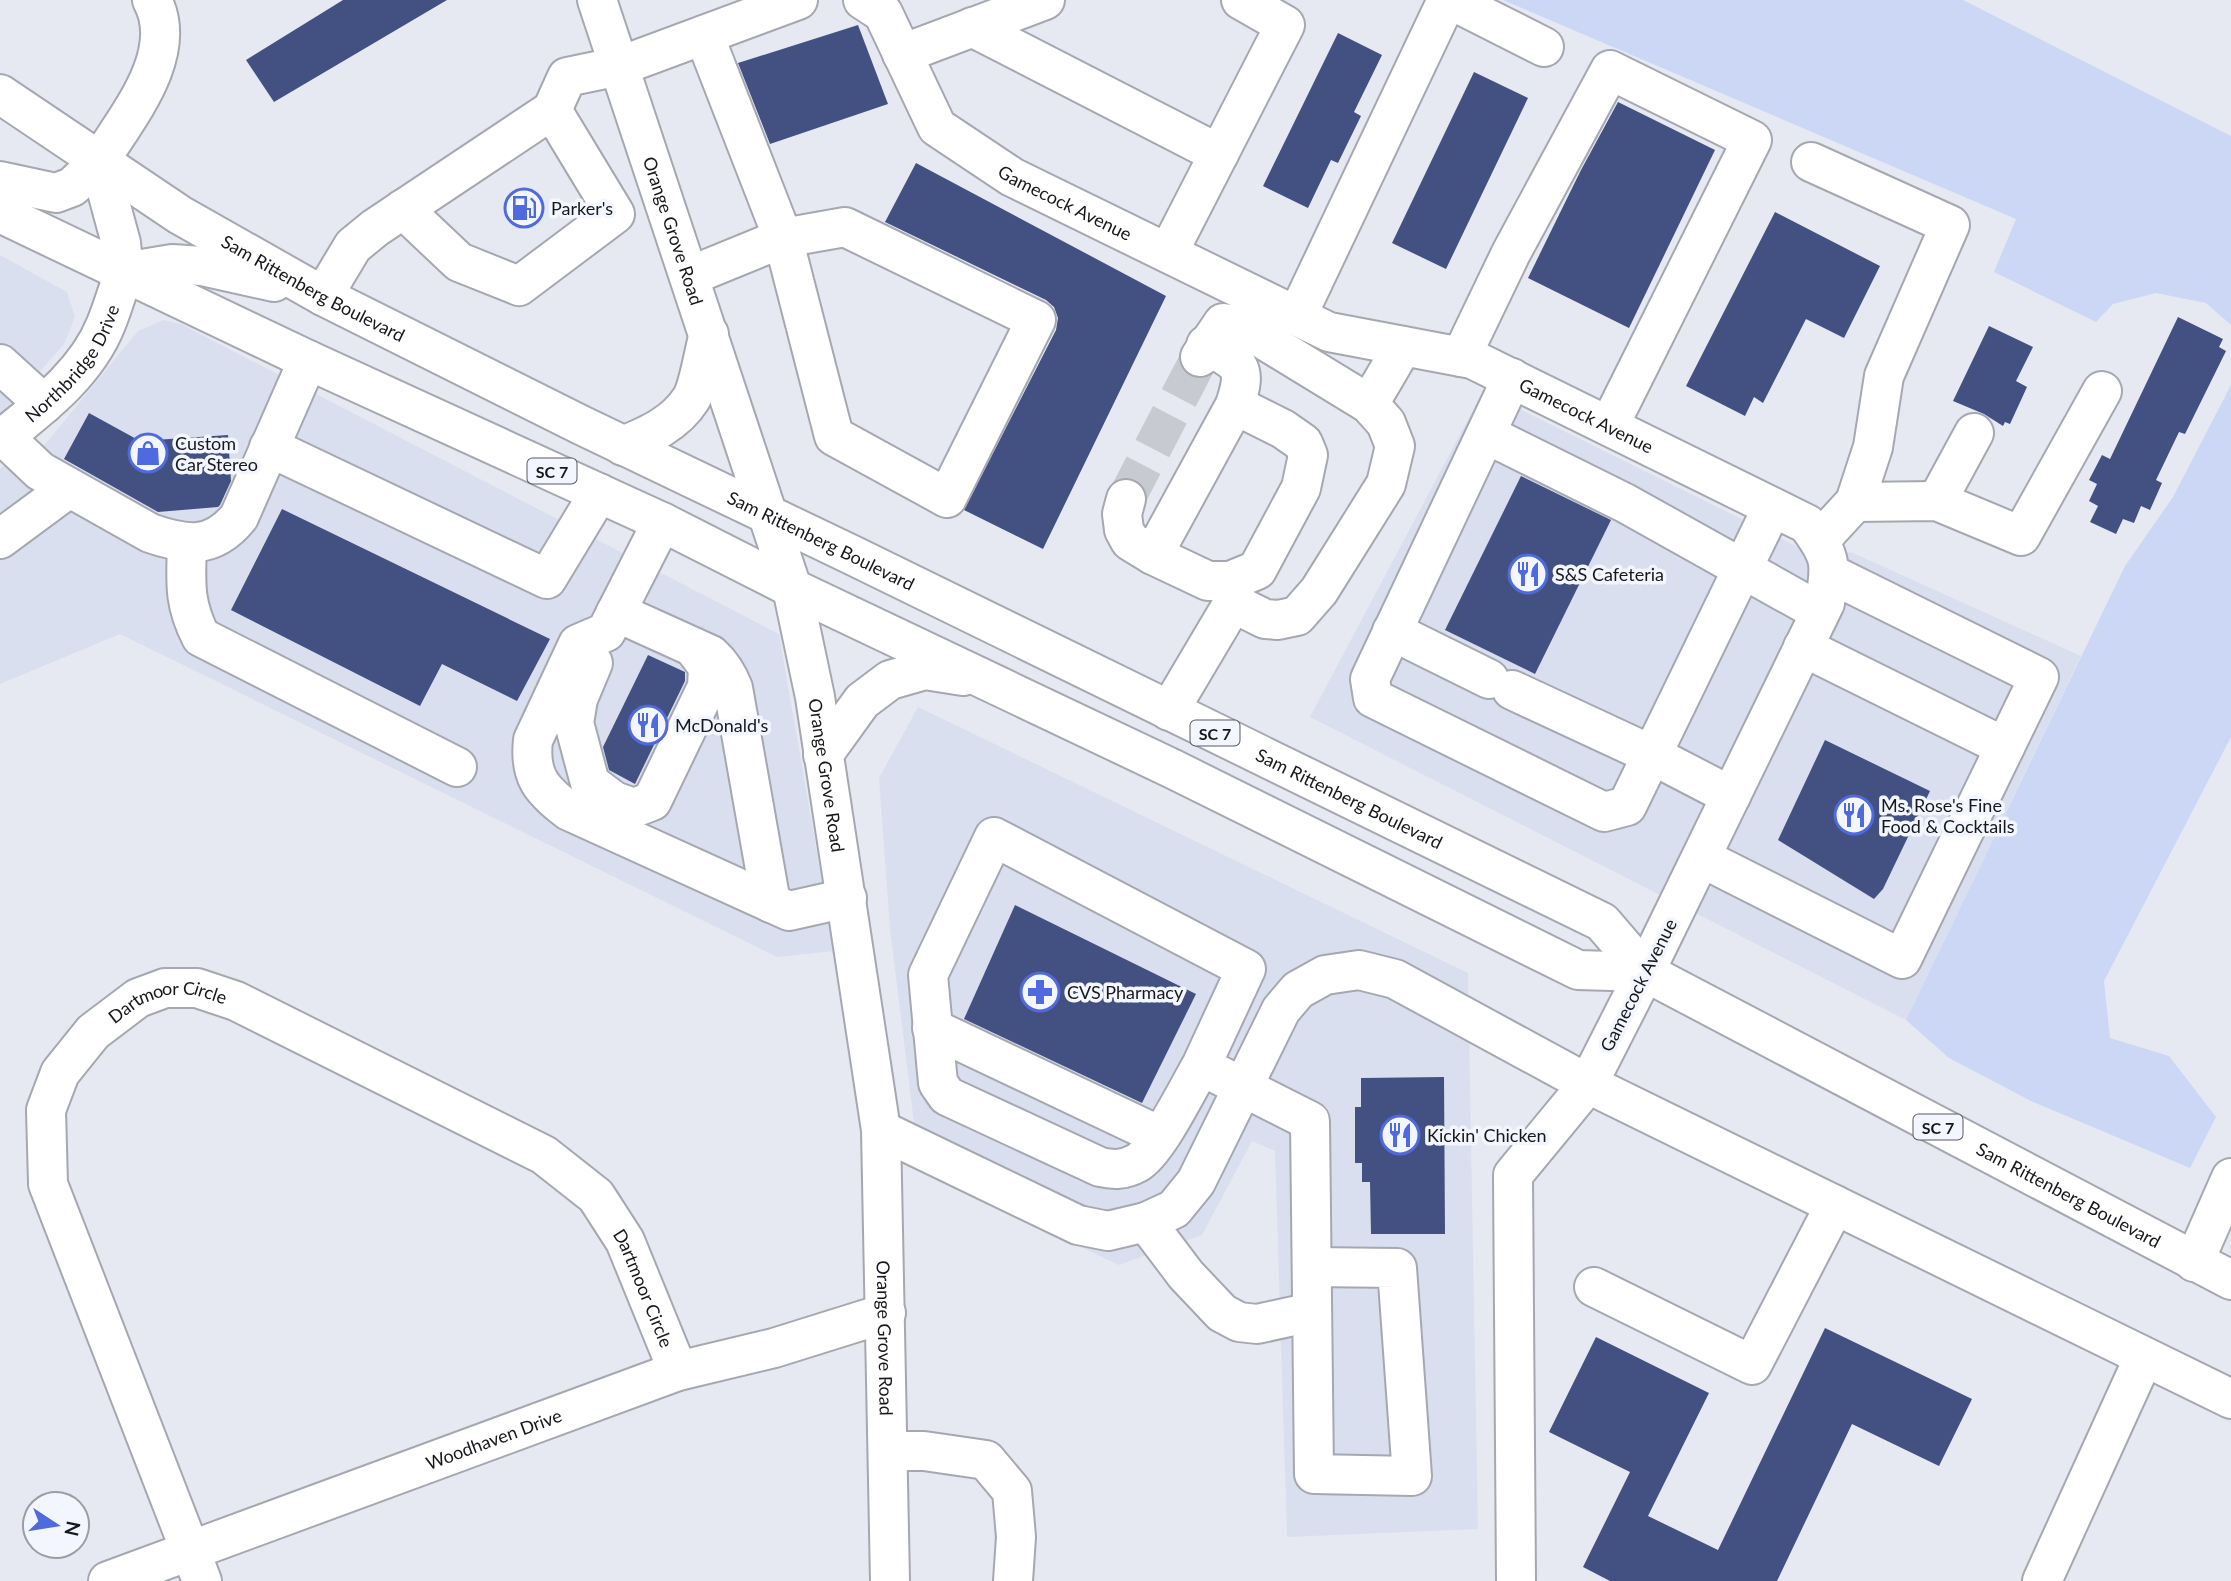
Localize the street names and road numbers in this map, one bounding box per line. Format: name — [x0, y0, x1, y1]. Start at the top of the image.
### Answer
street label: Orange Grove Road — [639, 153, 708, 308]
street label: Gamecock Avenue — [994, 160, 1136, 245]
street label: Sam Rittenberg Boulevard — [218, 230, 409, 346]
street label: Northbridge Drive — [20, 302, 123, 427]
street label: Gamecock Avenue — [1516, 373, 1657, 458]
road number: SC 7 — [528, 458, 576, 484]
street label: Sam Rittenberg Boulevard — [724, 486, 918, 595]
street label: Orange Grove Road — [804, 697, 849, 854]
road number: SC 7 — [1190, 720, 1240, 746]
street label: Sam Rittenberg Boulevard — [1253, 743, 1446, 853]
street label: Gamecock Avenue — [1595, 915, 1681, 1055]
street label: Dartmoor Circle — [104, 977, 230, 1028]
road number: SC 7 — [1913, 1114, 1962, 1140]
street label: Sam Rittenberg Boulevard — [1973, 1137, 2165, 1252]
street label: Dartmoor Circle — [609, 1224, 678, 1350]
street label: Orange Grove Road — [873, 1260, 898, 1416]
street label: Woodhaven Drive — [423, 1404, 565, 1474]

